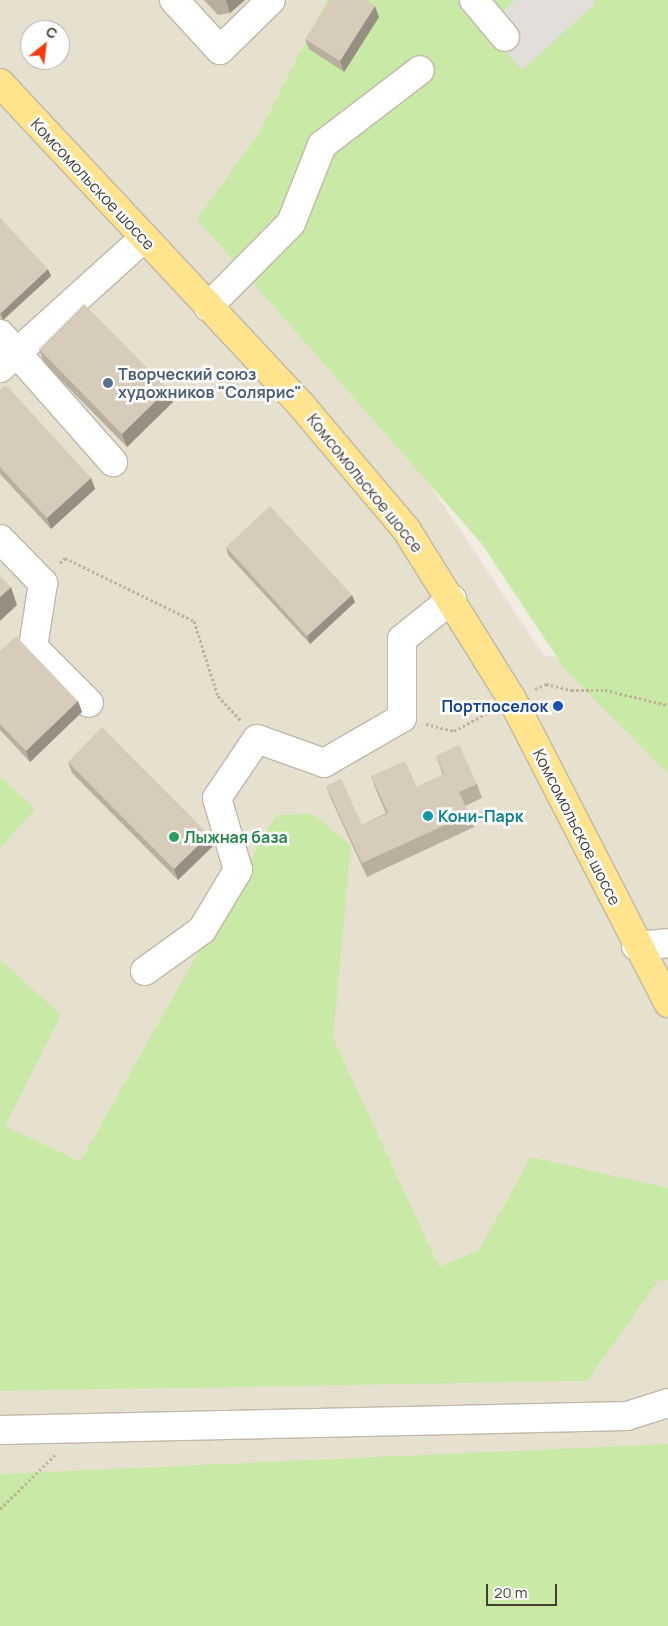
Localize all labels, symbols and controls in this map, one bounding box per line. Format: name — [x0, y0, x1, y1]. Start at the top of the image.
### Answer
north arrow — [20, 20, 70, 70]
text: С — [43, 22, 61, 43]
street label: Комсомольское шоссе — [27, 114, 159, 254]
place label: Творческий союз художников "Солярис" — [118, 364, 302, 402]
marker: Творческий союз художников "Солярис" — [102, 377, 114, 389]
street label: Комсомольское шоссе — [303, 410, 427, 556]
place label: Портпоселок — [442, 696, 548, 716]
marker: Портпоселок — [552, 700, 564, 712]
street label: Комсомольское шоссе — [529, 746, 625, 908]
place label: Кони-Парк — [438, 806, 523, 826]
marker: Кони-Парк — [422, 810, 434, 822]
place label: Лыжная база — [184, 827, 288, 847]
marker: Лыжная база — [168, 831, 180, 843]
scale bar — [488, 1574, 559, 1606]
text: 20 m — [494, 1582, 527, 1603]

